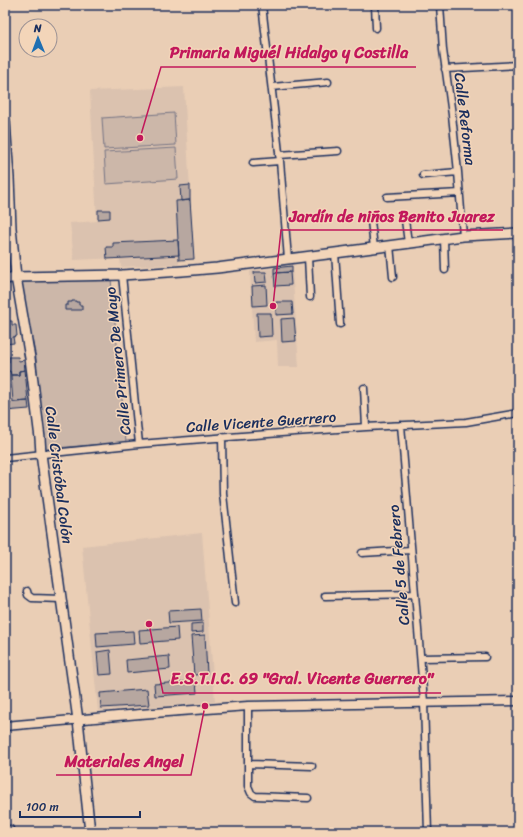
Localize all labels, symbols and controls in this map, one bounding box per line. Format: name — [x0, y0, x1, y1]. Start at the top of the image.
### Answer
north arrow — [18, 18, 58, 58]
text: N — [33, 19, 42, 38]
text: Primaria Miguél Hidalgo y Costilla — [170, 38, 409, 67]
callout: Primaria Miguél Hidalgo y Costilla — [161, 39, 416, 67]
street label: Calle Reforma — [446, 71, 484, 167]
callout: Jardín de niños Benito Juarez — [281, 202, 503, 230]
text: Jardín de niños Benito Juarez — [288, 202, 496, 231]
street label: Calle Primero De Mayo — [97, 285, 139, 436]
street label: Calle Vicente Guerrero — [185, 404, 337, 440]
street label: Calle Cristóbal Colón — [38, 405, 80, 545]
street label: Calle 5 de Febrero — [381, 503, 417, 626]
text: E.S.T.I.C. 69 "Gral. Vicente Guerrero" — [171, 664, 435, 693]
callout: E.S.T.I.C. 69 "Gral. Vicente Guerrero" — [163, 665, 441, 693]
callout: Materiales Angel — [56, 747, 191, 775]
text: Materiales Angel — [63, 747, 185, 776]
scale bar — [20, 793, 140, 819]
text: 100 m — [26, 796, 59, 818]

